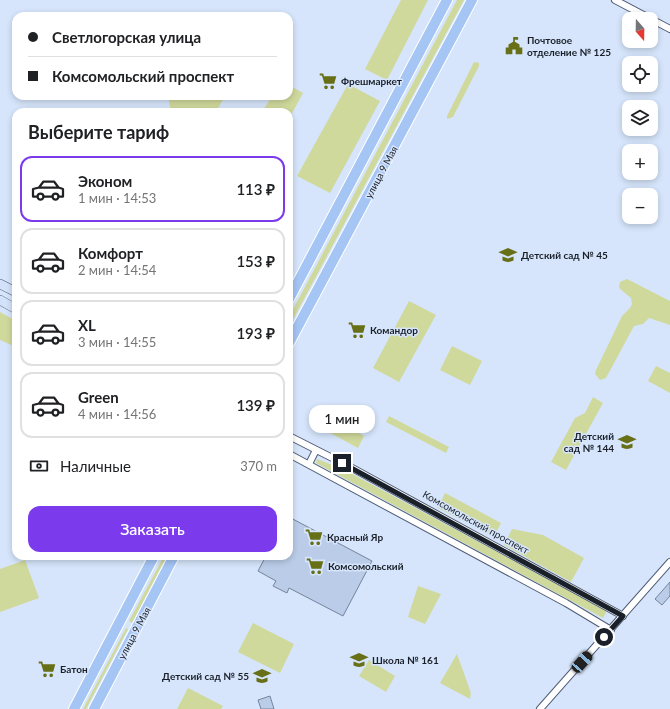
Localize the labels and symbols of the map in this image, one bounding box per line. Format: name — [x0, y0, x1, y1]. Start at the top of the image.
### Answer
north arrow — [622, 12, 658, 48]
place label: Почтовое отделение № 125 — [527, 34, 611, 58]
public building icon: Почтовое отделение № 125 — [504, 36, 524, 56]
supermarket icon: Фрешмаркет — [318, 71, 338, 91]
place label: Фрешмаркет — [341, 75, 403, 87]
street label: улица 9 Мая — [362, 144, 400, 200]
school or university icon: Детский сад № 45 — [498, 245, 518, 265]
place label: Детский сад № 45 — [521, 249, 608, 261]
supermarket icon: Командор — [347, 320, 367, 340]
place label: Командор — [370, 324, 418, 336]
callout: 1 мин — [309, 405, 375, 433]
place label: Детский сад № 144 — [564, 430, 614, 454]
school or university icon: Детский сад № 144 — [617, 432, 637, 452]
route end — [333, 454, 351, 472]
street label: Комсомольский проспект — [421, 488, 531, 556]
supermarket icon: Красный Яр — [304, 527, 324, 547]
place label: Красный Яр — [327, 531, 384, 543]
supermarket icon: Комсомольский — [305, 556, 325, 576]
place label: Комсомольский — [328, 560, 404, 572]
street label: улица 9 Мая — [115, 605, 153, 661]
route start — [595, 628, 613, 646]
car — [570, 649, 594, 675]
school or university icon: Школа № 161 — [349, 650, 369, 670]
place label: Школа № 161 — [372, 654, 439, 666]
supermarket icon: Батон — [37, 659, 57, 679]
place label: Батон — [60, 663, 88, 675]
school or university icon: Детский сад № 55 — [252, 666, 272, 686]
place label: Детский сад № 55 — [162, 670, 249, 682]

